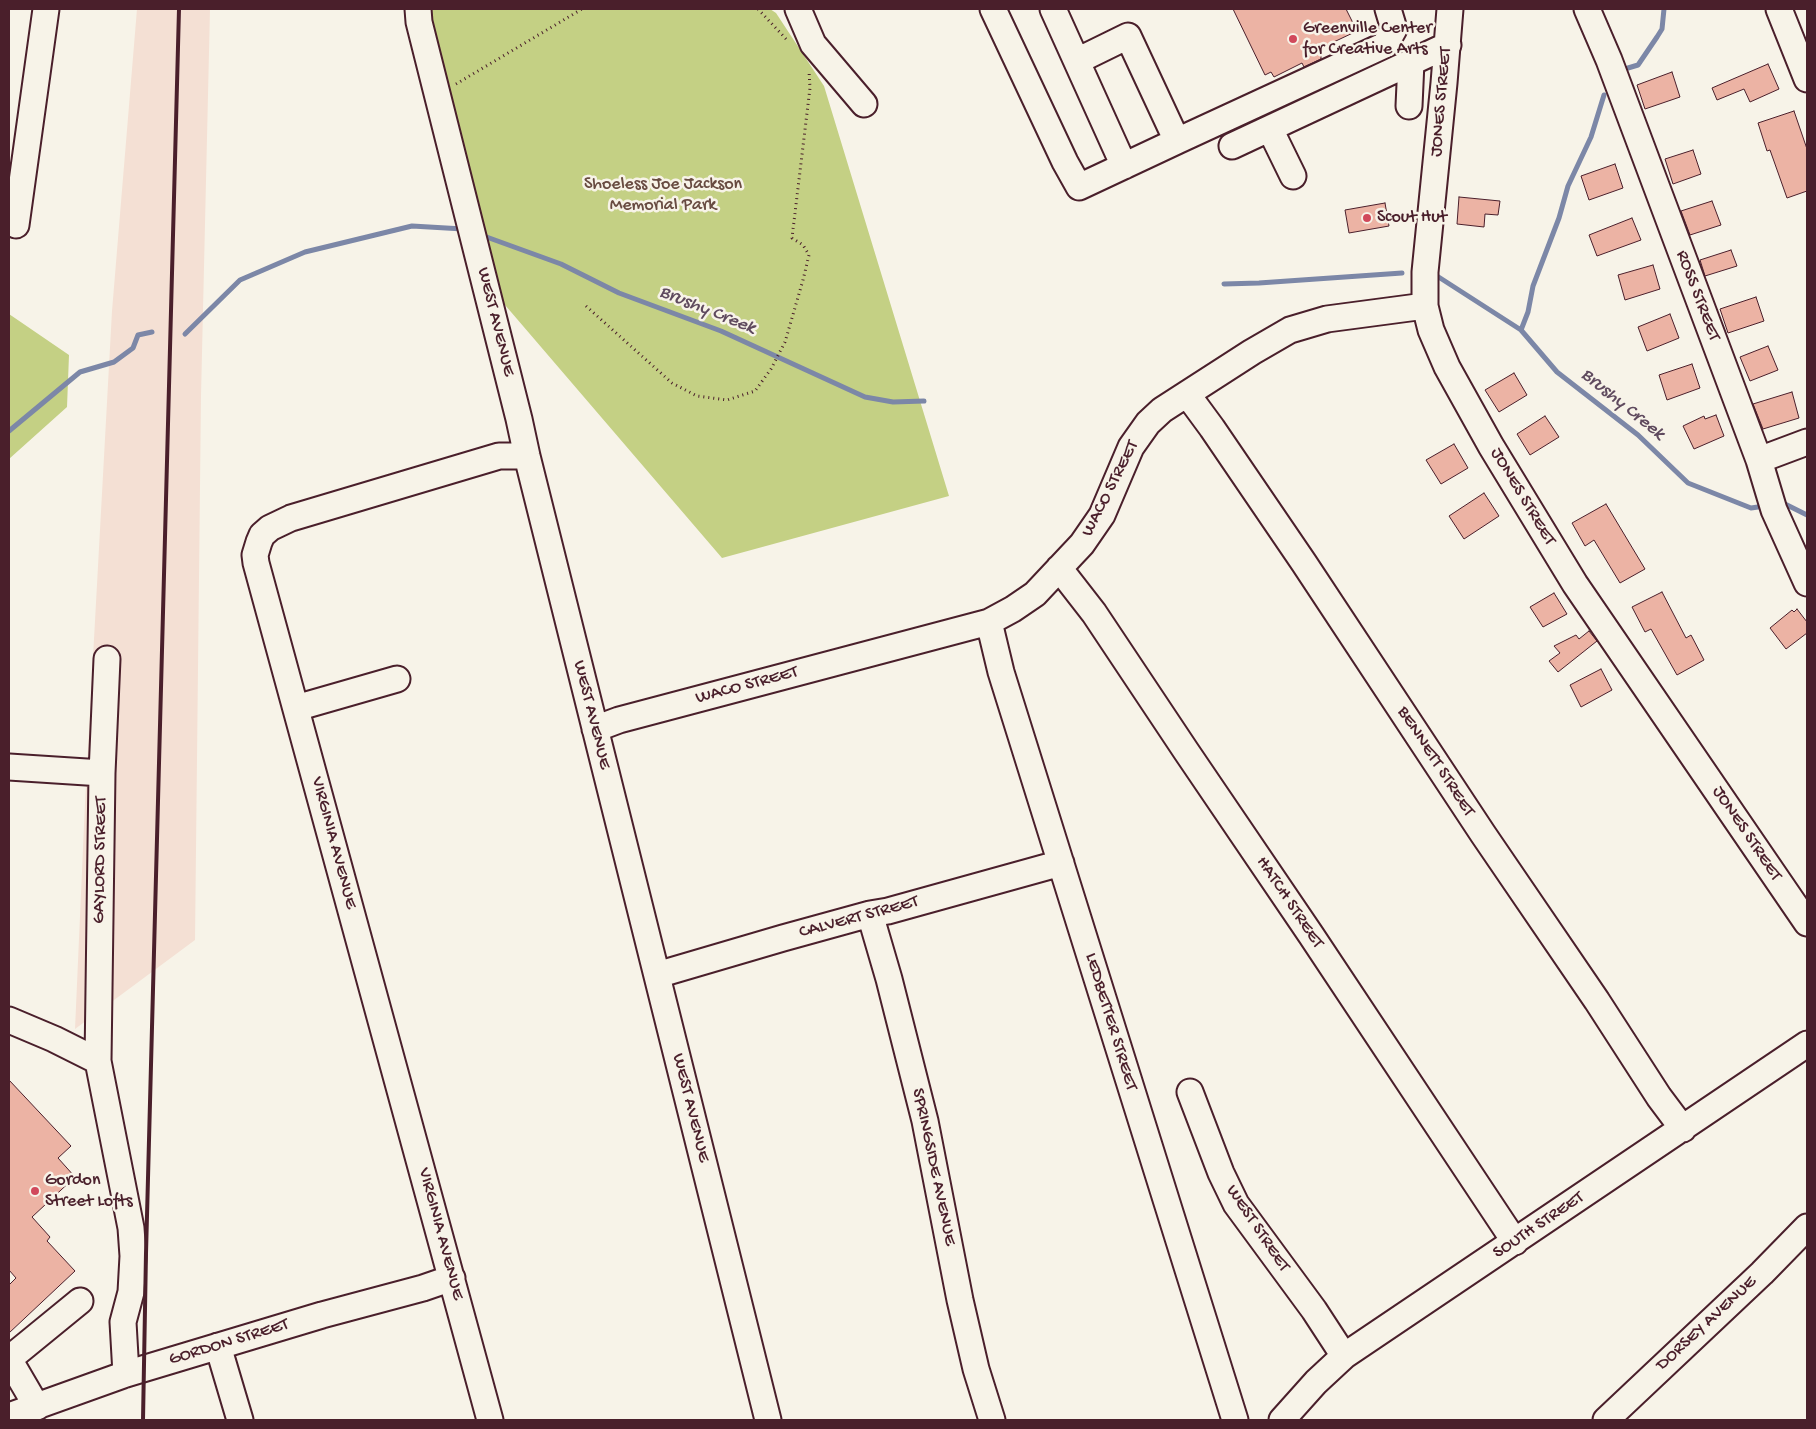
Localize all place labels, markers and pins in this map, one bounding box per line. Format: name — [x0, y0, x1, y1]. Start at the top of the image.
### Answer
place label: Greenville Center for Creative Arts — [1303, 18, 1432, 60]
marker: Greenville Center for Creative Arts — [1287, 33, 1299, 45]
place label: Scout Hut — [1377, 207, 1447, 229]
marker: Scout Hut — [1361, 212, 1373, 224]
place label: Gordon Street Lofts — [45, 1170, 133, 1212]
marker: Gordon Street Lofts — [29, 1185, 41, 1197]

